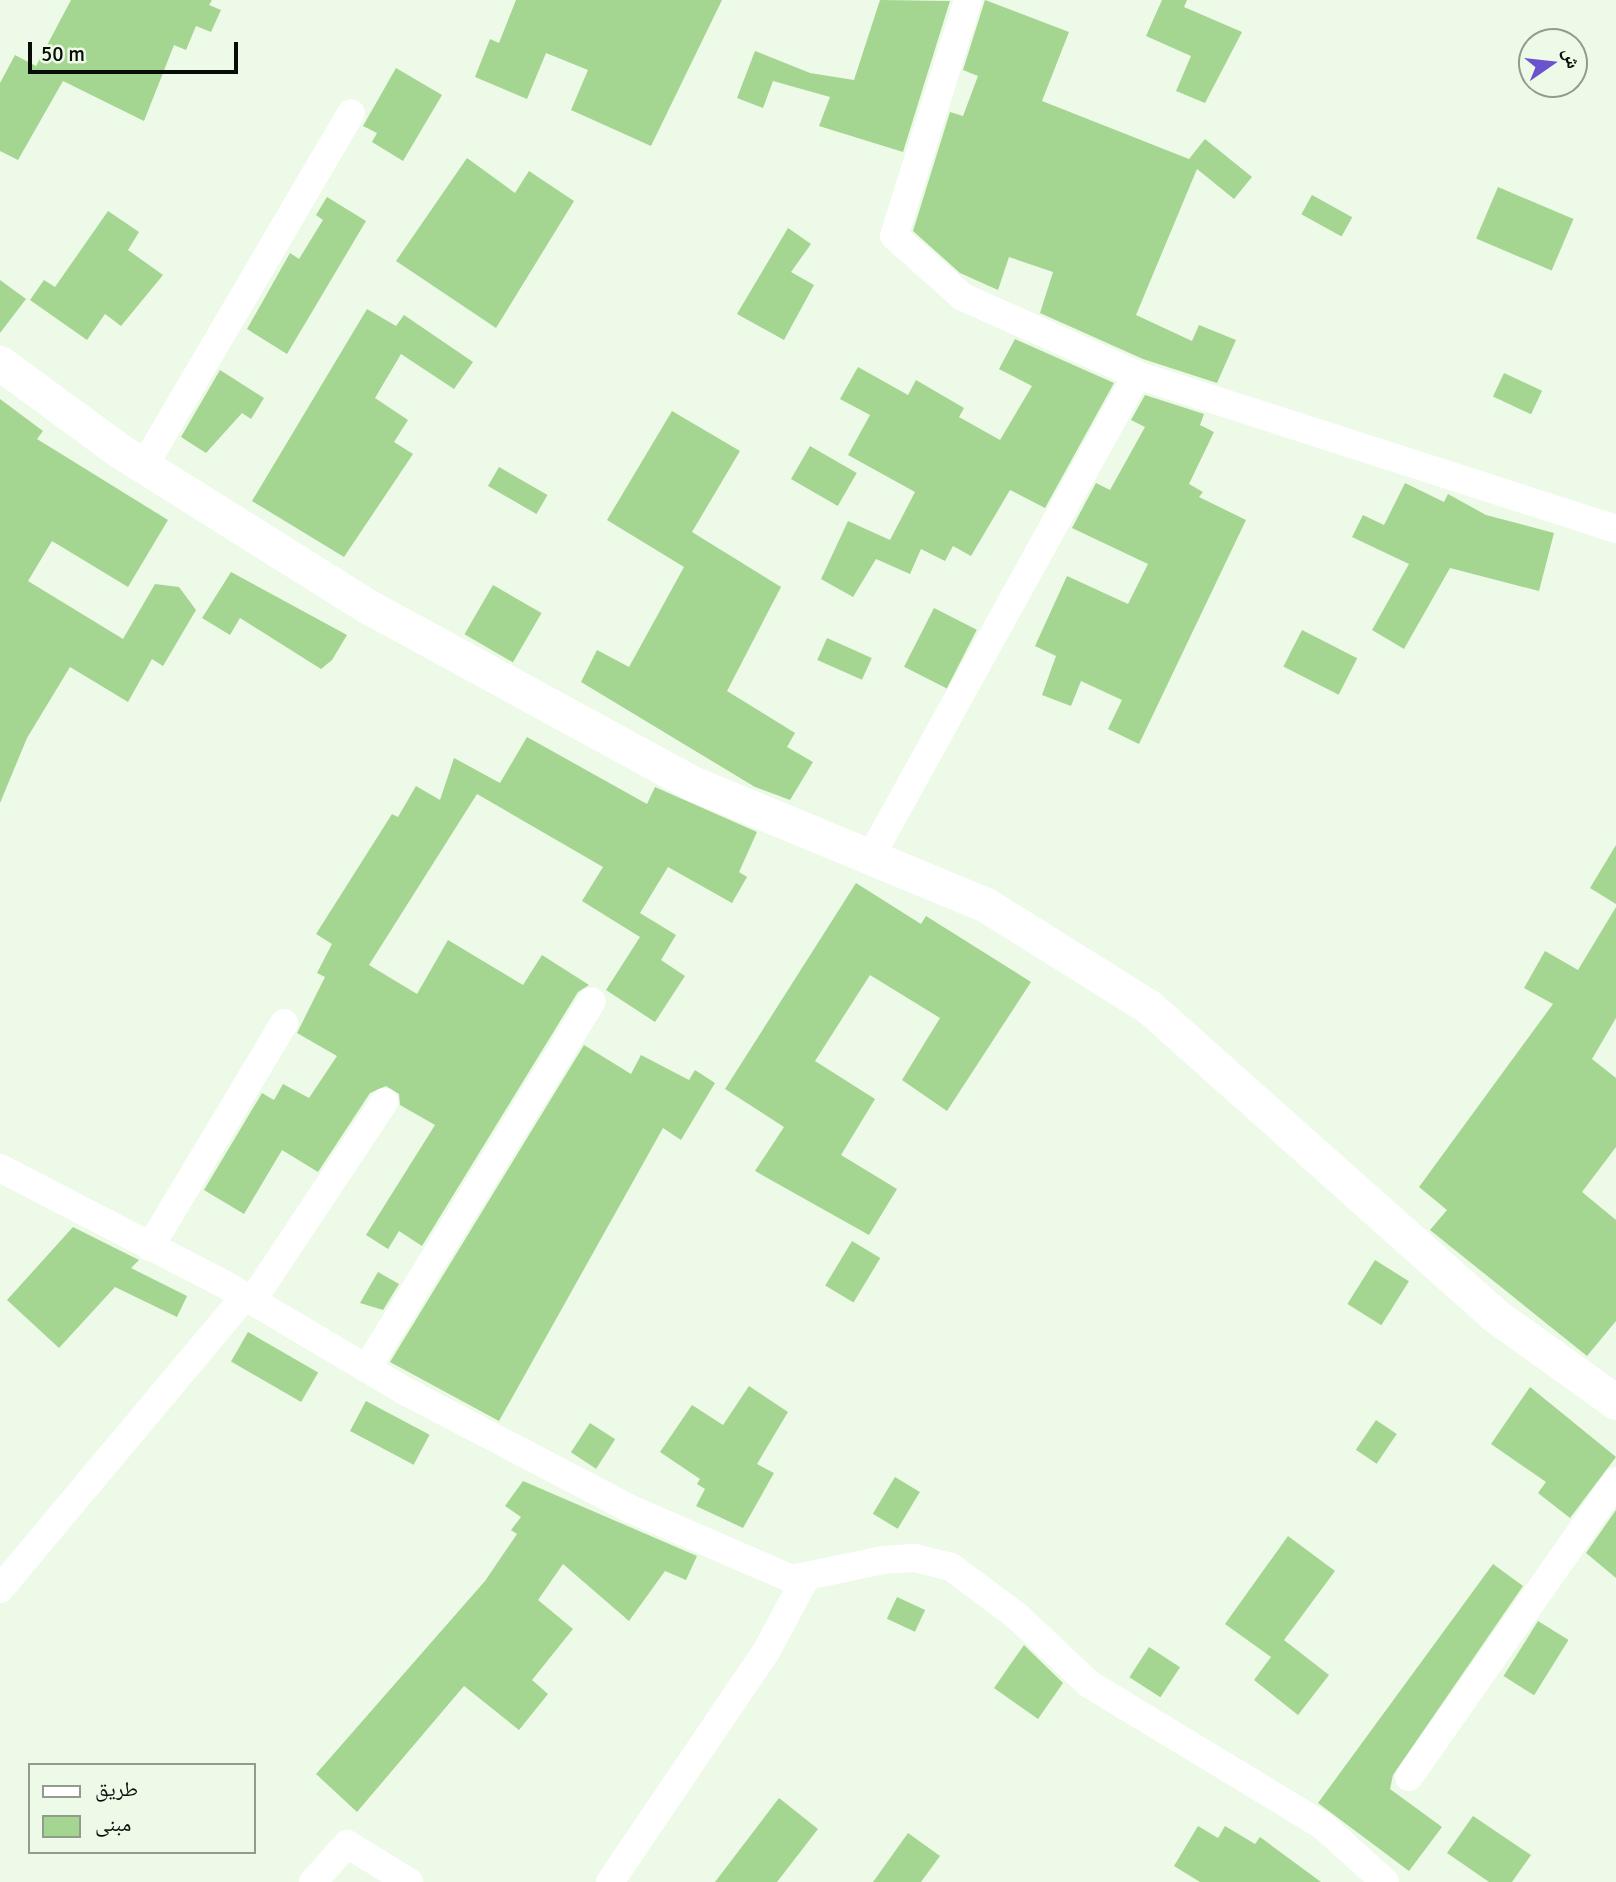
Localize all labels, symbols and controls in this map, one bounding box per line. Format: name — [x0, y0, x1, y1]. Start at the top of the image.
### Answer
scale bar — [32, 28, 242, 72]
north arrow — [1518, 28, 1588, 98]
text: 50 m — [41, 41, 85, 67]
text: ش — [1557, 46, 1586, 71]
legend — [28, 1763, 256, 1854]
text: طريق — [95, 1776, 138, 1802]
text: مبنى — [95, 1811, 131, 1837]

